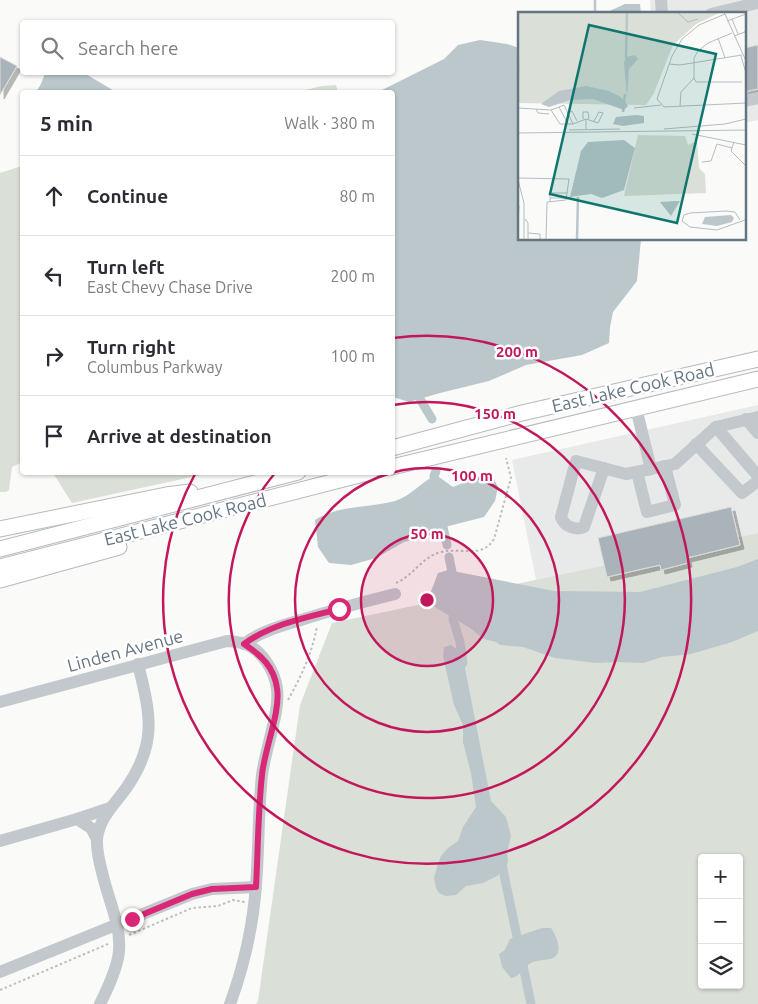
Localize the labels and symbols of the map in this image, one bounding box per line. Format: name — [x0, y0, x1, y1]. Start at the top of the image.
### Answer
inset map — [518, 12, 746, 240]
text: 200 m — [496, 343, 538, 360]
street label: East Lake Cook Road — [550, 359, 716, 415]
text: 150 m — [474, 405, 516, 422]
text: 100 m — [451, 467, 493, 484]
street label: East Lake Cook Road — [102, 489, 268, 549]
text: 50 m — [410, 525, 444, 542]
centre of rings — [418, 591, 436, 609]
route start — [328, 598, 351, 621]
street label: Linden Avenue — [65, 625, 185, 675]
route end — [121, 908, 144, 931]

